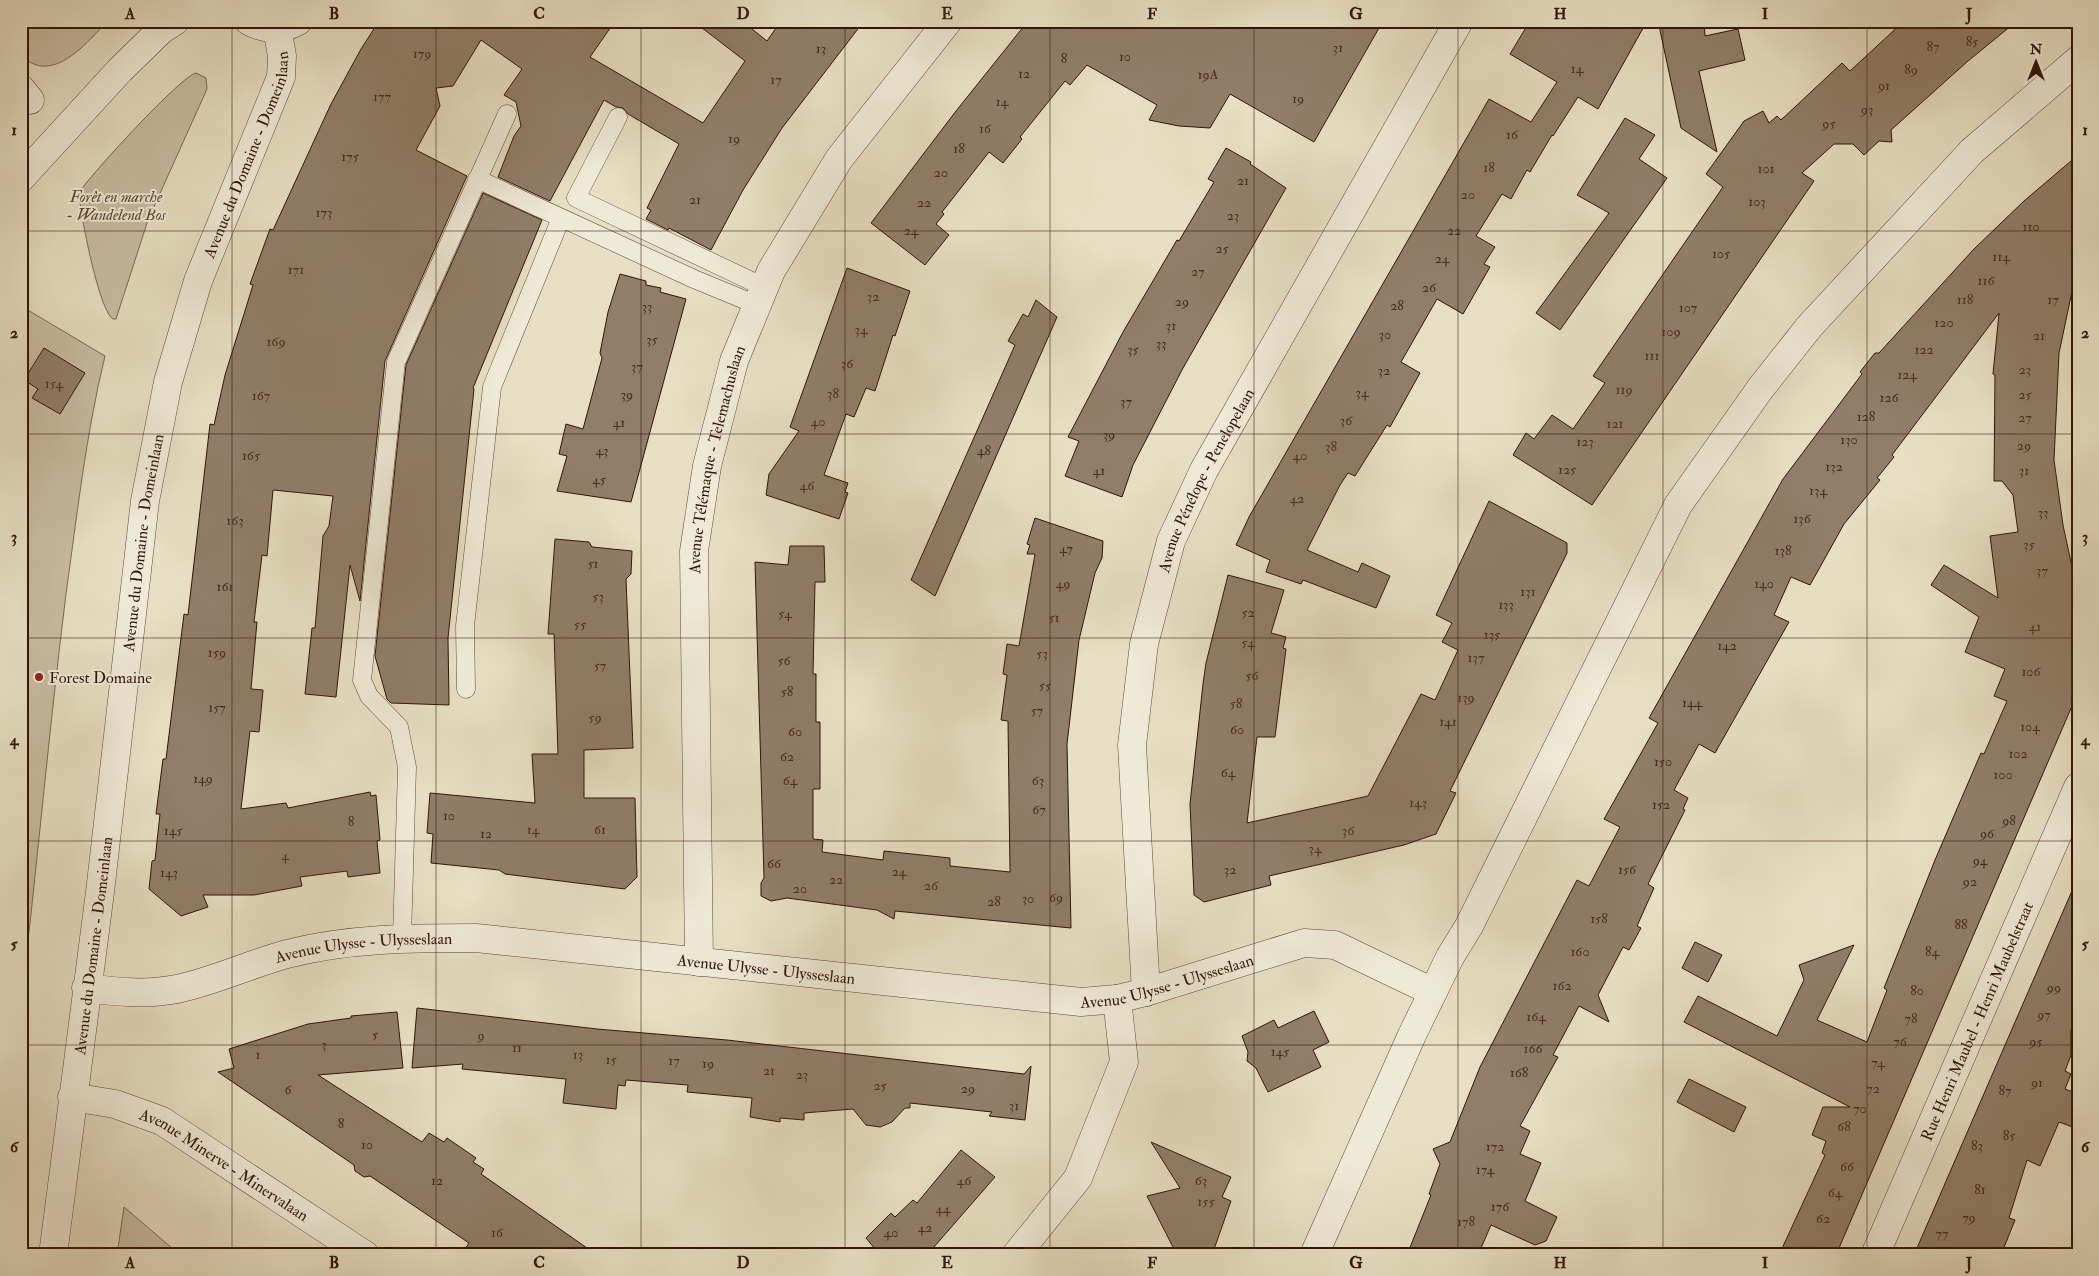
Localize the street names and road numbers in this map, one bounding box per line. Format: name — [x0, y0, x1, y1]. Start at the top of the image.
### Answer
street label: Avenue du Domaine - Domeinlaan — [199, 50, 294, 262]
street label: Avenue Télémaque - Telemachuslaan — [685, 342, 750, 575]
street label: Avenue Pénélope - Penelopelaan — [1154, 385, 1259, 576]
street label: Avenue du Domaine - Domeinlaan — [119, 432, 169, 654]
street label: Avenue du Domaine - Domeinlaan — [70, 836, 117, 1057]
street label: Rue Henri Maubel - Henri Maubelstraat — [1917, 899, 2038, 1144]
street label: Avenue Ulysse - Ulysseslaan — [272, 929, 452, 968]
street label: Avenue Ulysse - Ulysseslaan — [675, 950, 856, 989]
street label: Avenue Ulysse - Ulysseslaan — [1079, 950, 1256, 1013]
street label: Avenue Minerve - Minervalaan — [136, 1104, 312, 1226]

